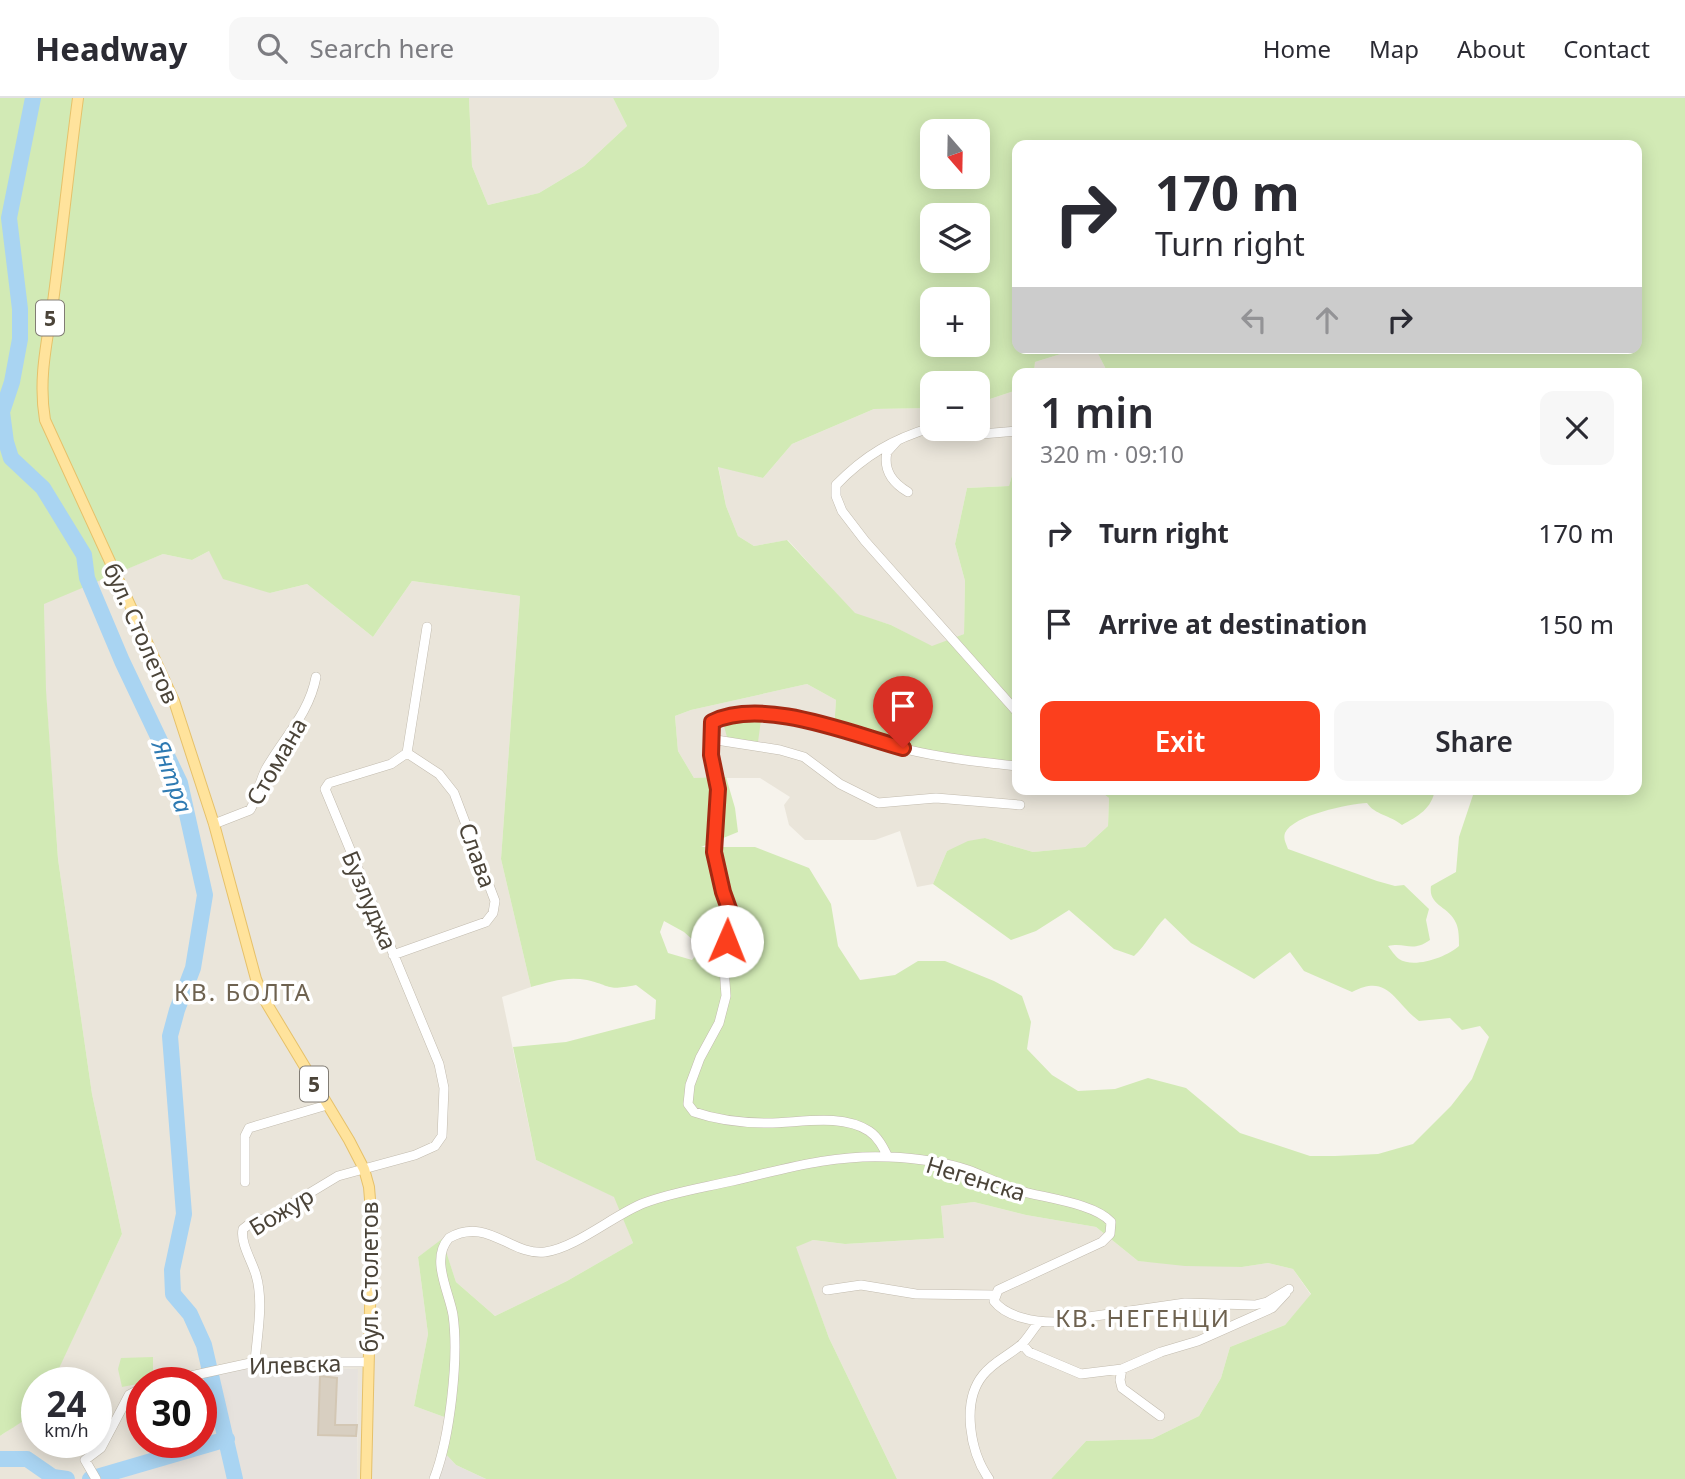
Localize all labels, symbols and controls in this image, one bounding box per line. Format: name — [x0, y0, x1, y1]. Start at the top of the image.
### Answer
search box — [229, 17, 719, 80]
text: Headway — [35, 26, 187, 71]
icon: search — [253, 29, 291, 67]
text: Search here — [309, 30, 454, 66]
text: Home — [1263, 32, 1331, 65]
text: Map — [1369, 32, 1419, 65]
text: About — [1457, 32, 1525, 65]
text: Contact — [1563, 32, 1650, 65]
north arrow — [920, 119, 990, 189]
map controls — [920, 119, 990, 441]
text: 170 m — [1155, 159, 1300, 225]
icon: right — [1040, 168, 1131, 259]
button: layers — [920, 203, 990, 273]
text: Turn right — [1155, 222, 1305, 265]
button: + — [920, 287, 990, 357]
road number: 5 — [36, 300, 64, 336]
icon: left — [1235, 301, 1273, 339]
icon: ahead — [1308, 301, 1346, 339]
icon: right — [1381, 301, 1419, 339]
button: − — [920, 371, 990, 441]
text: 1 min — [1040, 383, 1154, 440]
button: close — [1540, 391, 1614, 465]
text: 320 m · 09:10 — [1040, 438, 1184, 470]
icon: right — [1040, 514, 1078, 552]
text: Turn right — [1099, 515, 1229, 551]
text: 170 m — [1538, 515, 1614, 551]
street label: бул. Столетов — [97, 557, 187, 709]
icon: arrive — [1040, 605, 1078, 643]
text: Arrive at destination — [1099, 606, 1368, 642]
text: 150 m — [1538, 606, 1614, 642]
pin — [873, 676, 933, 748]
icon: arrive — [884, 687, 922, 725]
button: Exit — [1040, 701, 1320, 781]
button: Share — [1334, 701, 1614, 781]
street label: Стомана — [238, 711, 314, 811]
water label: Янтра — [144, 734, 202, 818]
street label: Слава — [452, 818, 504, 892]
street label: Бузлуджа — [335, 846, 405, 954]
position arrow — [690, 904, 764, 978]
district label: КВ. БОЛТА — [174, 975, 312, 1008]
road number: 5 — [300, 1066, 328, 1102]
street label: Негенска — [922, 1148, 1030, 1208]
street label: Божур — [243, 1179, 319, 1243]
street label: бул. Столетов — [353, 1201, 385, 1353]
district label: КВ. НЕГЕНЦИ — [1055, 1301, 1231, 1334]
street label: Илевска — [248, 1346, 342, 1382]
speed limit sign: 30 — [126, 1367, 217, 1458]
text: 24 — [46, 1380, 87, 1427]
text: km/h — [44, 1418, 89, 1442]

